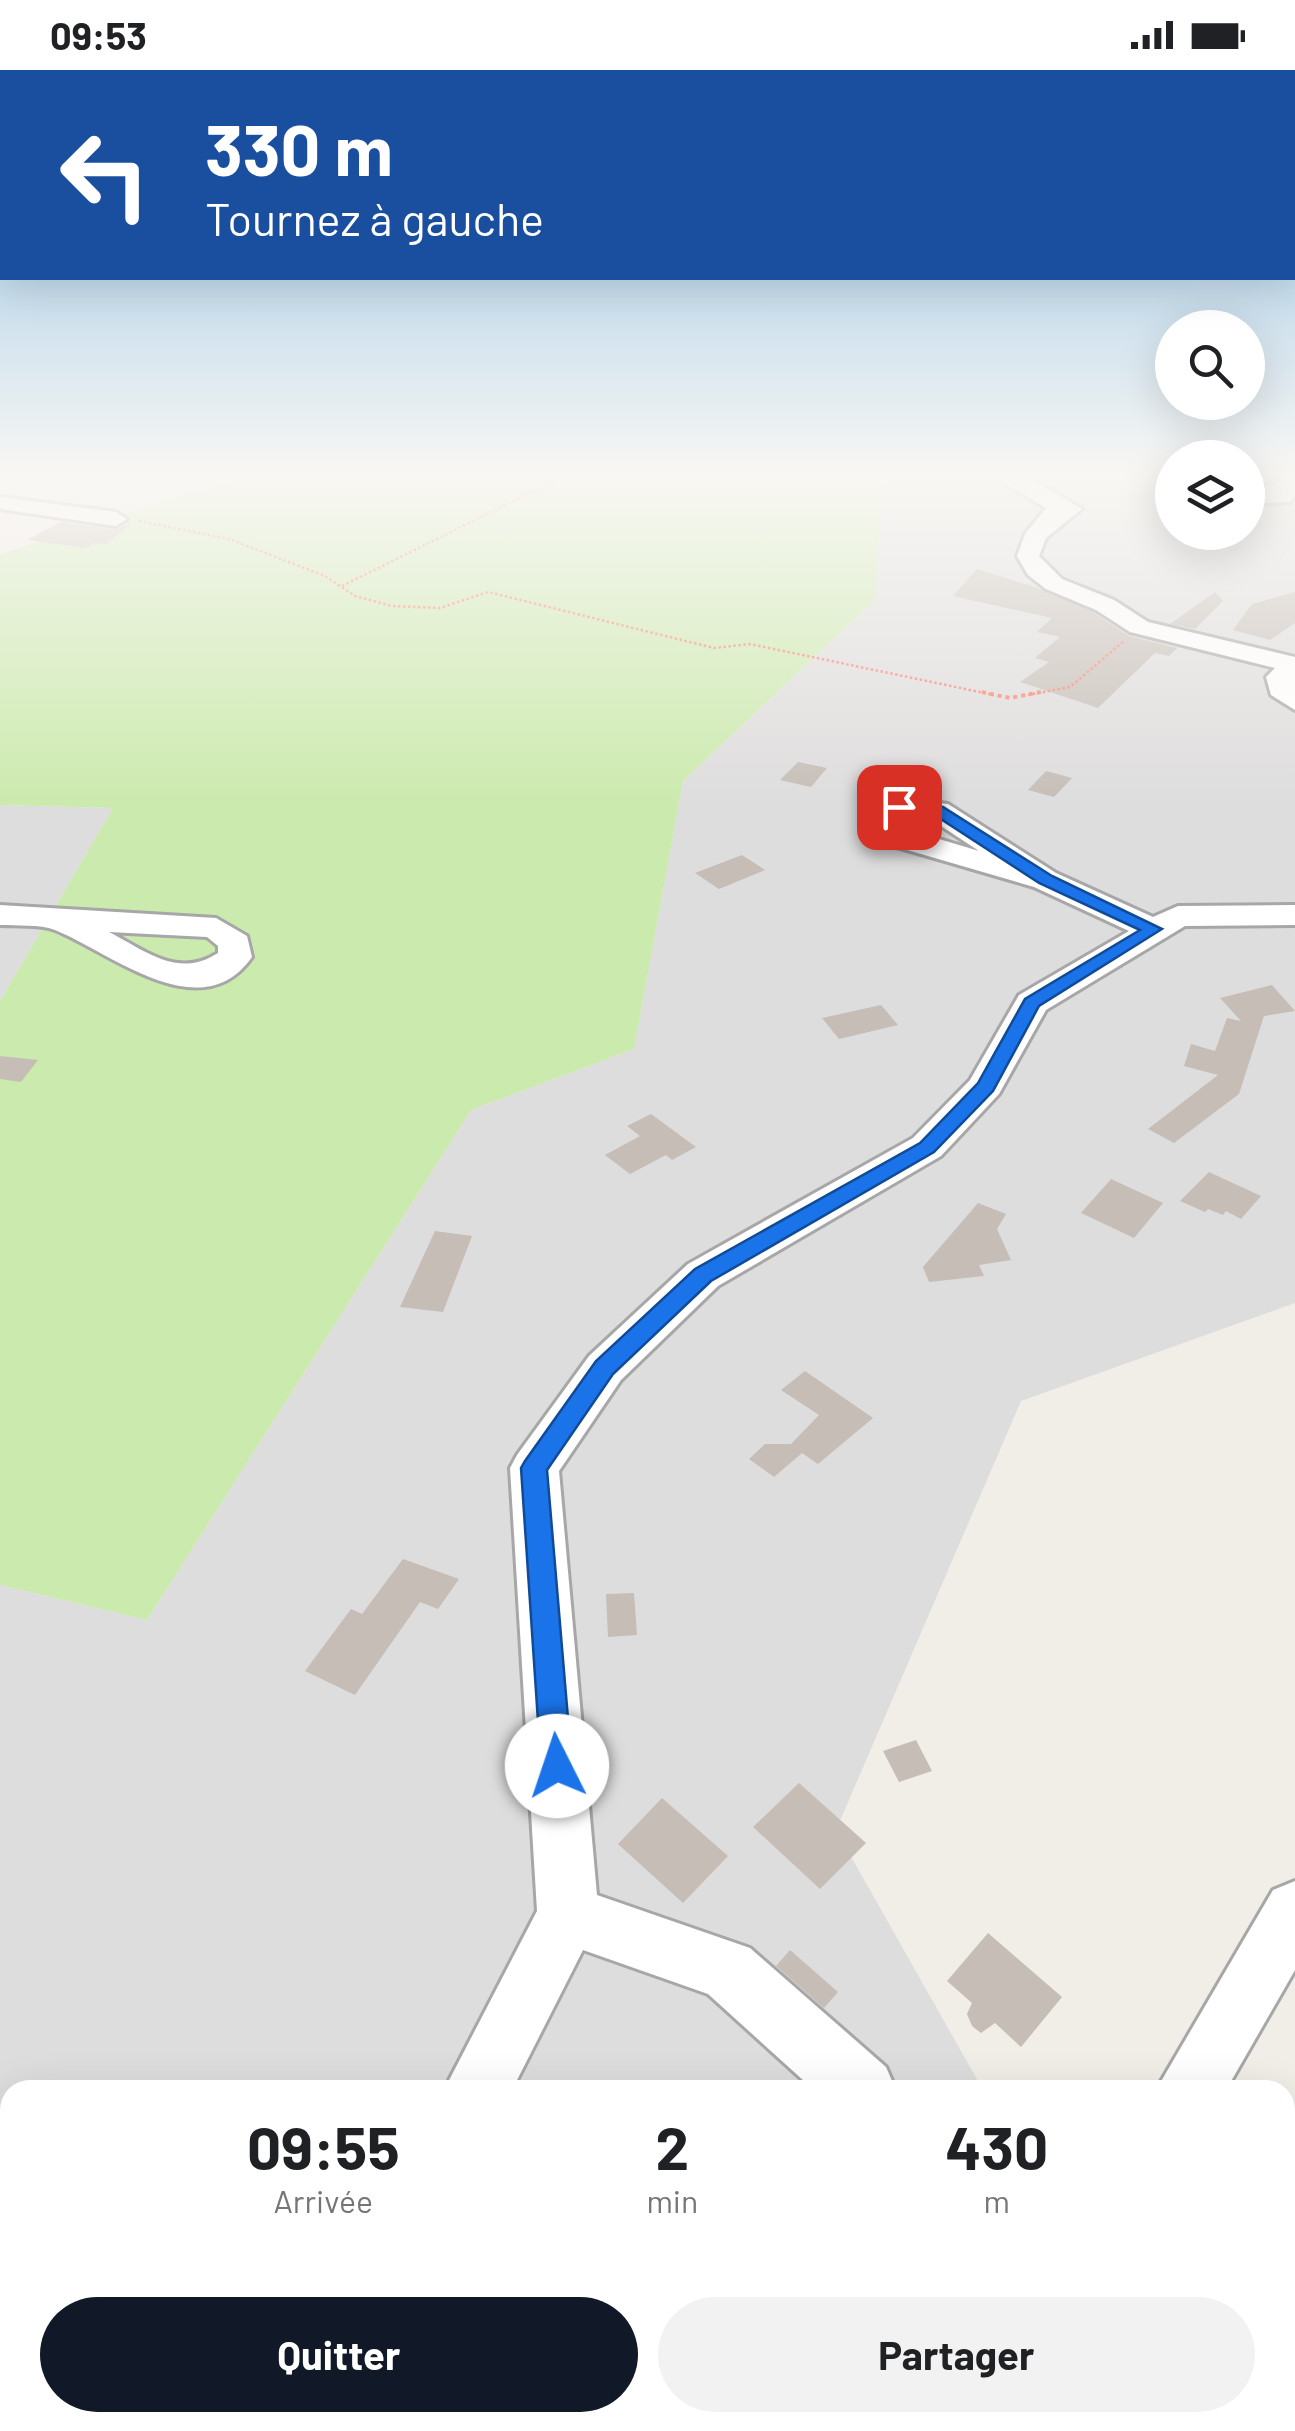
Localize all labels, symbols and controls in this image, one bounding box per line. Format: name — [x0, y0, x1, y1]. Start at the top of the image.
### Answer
text: 09:53 — [50, 12, 147, 58]
text: 330 m — [205, 106, 393, 190]
icon: left — [40, 110, 170, 240]
text: Tournez à gauche — [205, 191, 544, 245]
map controls — [1155, 310, 1265, 550]
button: search — [1155, 310, 1265, 420]
button: layers — [1155, 440, 1265, 550]
pin — [857, 765, 942, 850]
icon: arrive — [872, 780, 927, 835]
position arrow — [505, 1714, 609, 1818]
text: 09:55 — [247, 2110, 400, 2182]
text: 2 — [656, 2110, 689, 2182]
text: 430 — [945, 2110, 1048, 2182]
text: Arrivée — [273, 2181, 373, 2219]
text: min — [646, 2181, 698, 2219]
text: m — [983, 2181, 1010, 2219]
button: Quitter — [40, 2297, 638, 2412]
button: Partager — [658, 2297, 1255, 2412]

